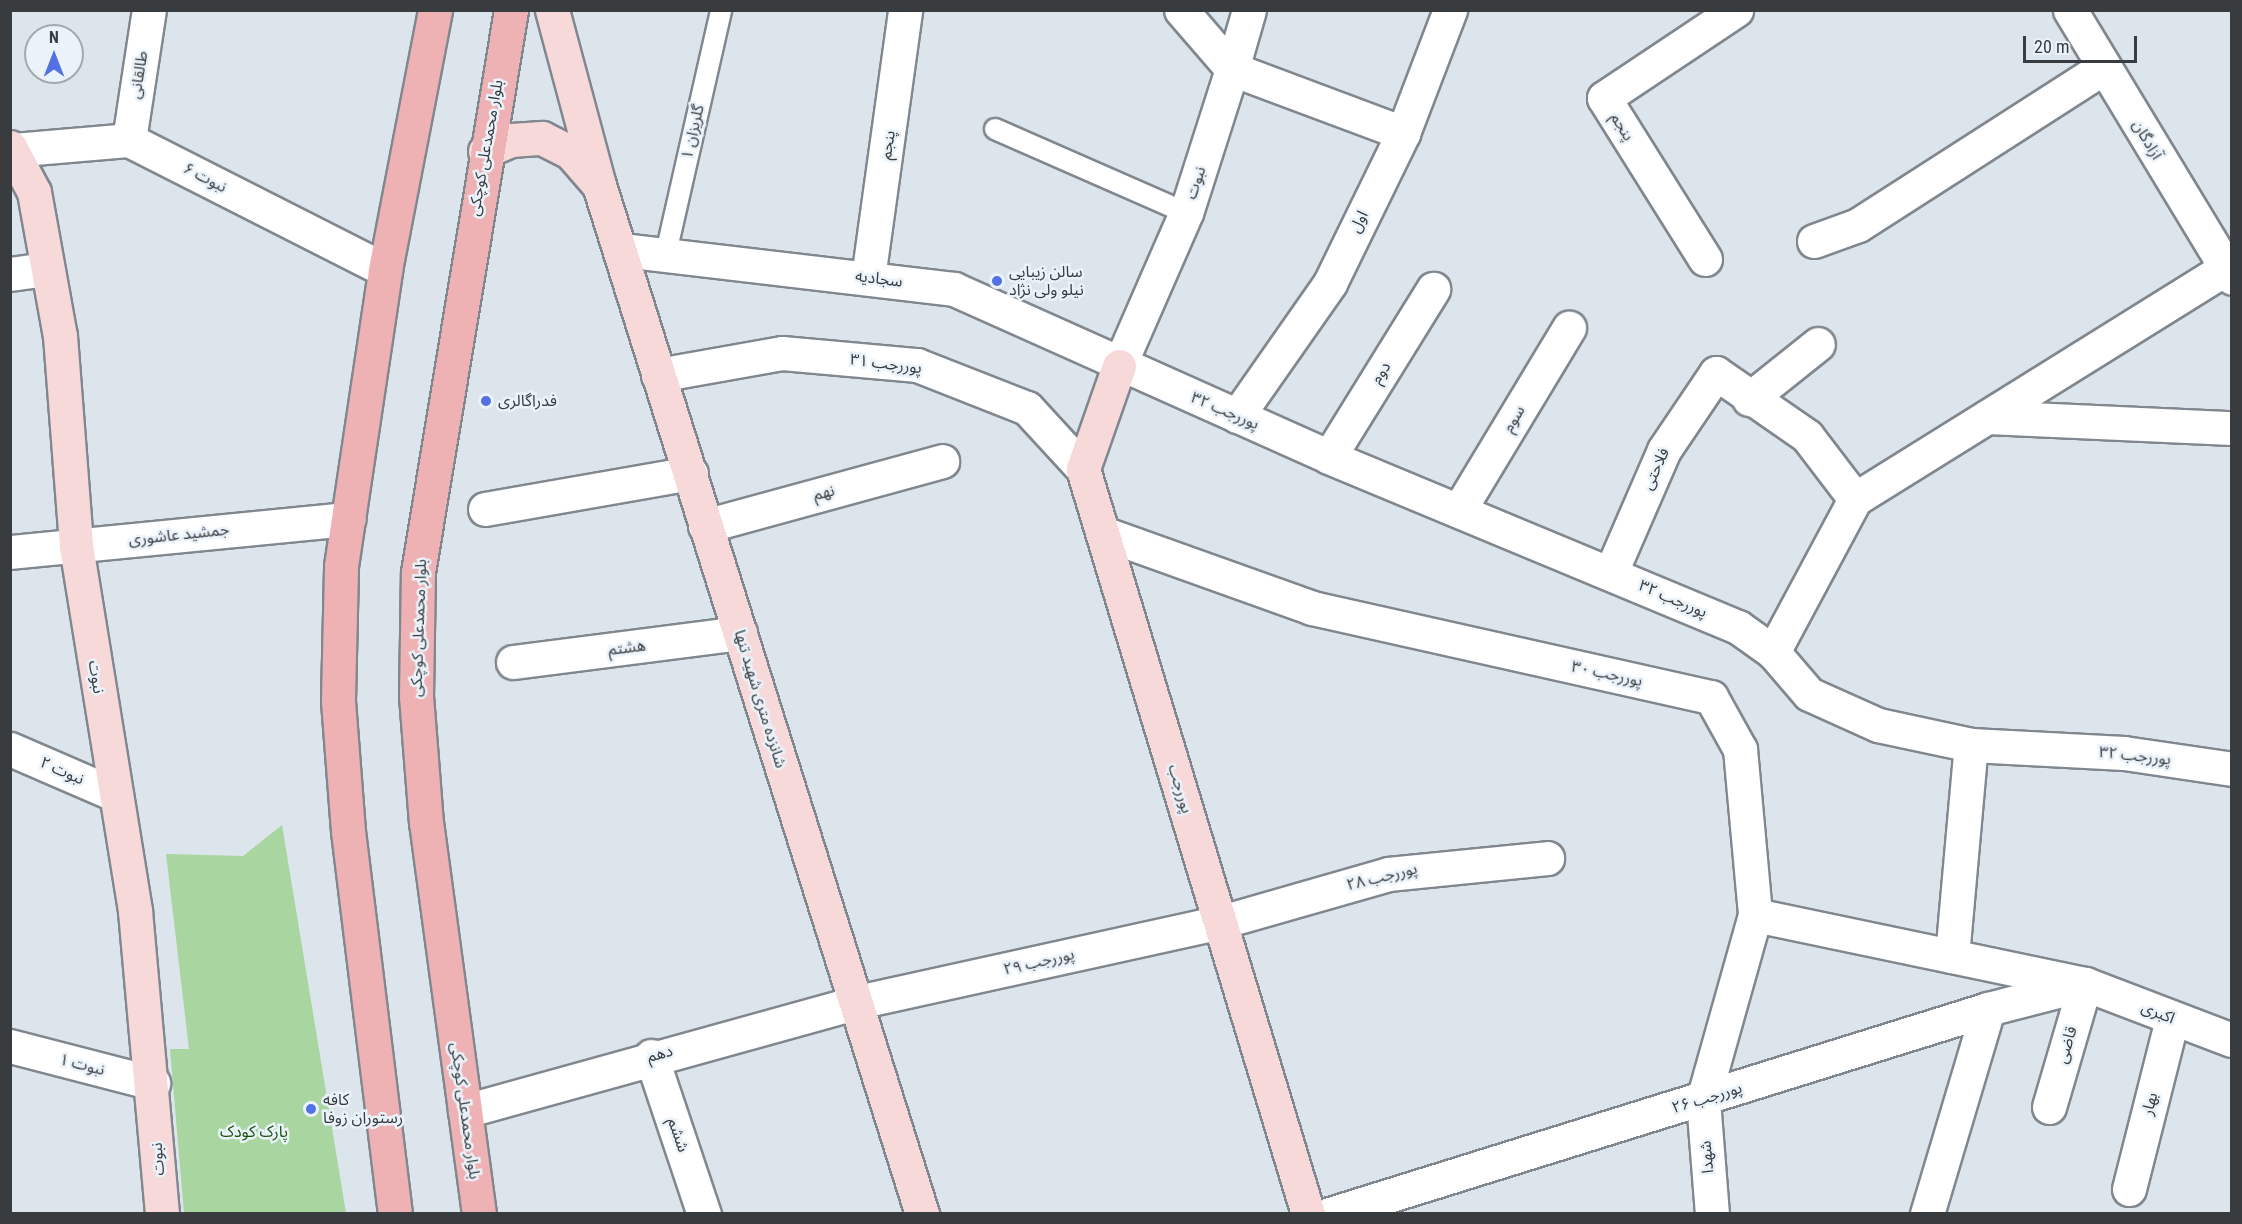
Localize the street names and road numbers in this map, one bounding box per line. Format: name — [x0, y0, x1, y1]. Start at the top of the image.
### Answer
street label: طالقانی — [126, 50, 152, 100]
street label: بلوار محمدعلی کوچکی — [465, 78, 507, 218]
street label: گلریزان ۱ — [677, 103, 709, 161]
street label: پنجم — [1606, 109, 1638, 145]
street label: آزادگان — [2128, 117, 2166, 163]
street label: پنجم — [876, 129, 900, 161]
street label: نبوت ۶ — [180, 159, 230, 197]
street label: نبوت — [1182, 164, 1210, 202]
street label: اول — [1346, 208, 1372, 236]
street label: سجادیه — [854, 267, 904, 291]
street label: پوررجب ۳۱ — [849, 350, 923, 378]
street label: دوم — [1367, 358, 1395, 388]
street label: پوررجب ۳۲ — [1188, 388, 1262, 434]
street label: سوم — [1499, 402, 1529, 436]
street label: فلاحتی — [1638, 445, 1674, 493]
street label: نهم — [811, 481, 837, 505]
street label: جمشید عاشوری — [128, 520, 230, 550]
street label: بلوار محمدعلی کوچکی — [407, 559, 431, 697]
street label: پوررجب ۳۲ — [1636, 576, 1710, 622]
street label: شانزده متری شهید تنها — [730, 628, 790, 770]
street label: هشتم — [607, 636, 647, 660]
street label: پوررجب ۳۰ — [1570, 657, 1644, 691]
street label: نبوت — [84, 659, 108, 695]
street label: پوررجب ۳۲ — [2098, 743, 2172, 769]
street label: نبوت ۲ — [37, 753, 87, 789]
street label: پوررجب — [1163, 762, 1197, 816]
street label: پوررجب ۲۸ — [1345, 859, 1419, 895]
street label: پوررجب ۲۹ — [1002, 945, 1076, 979]
street label: اکبری — [2138, 998, 2178, 1028]
street label: قاضی — [2053, 1024, 2081, 1066]
street label: بلوار محمدعلی کوچکی — [446, 1041, 484, 1181]
street label: دهم — [645, 1041, 675, 1067]
street label: نبوت ۱ — [57, 1050, 107, 1080]
street label: پوررجب ۲۶ — [1670, 1078, 1744, 1118]
street label: بهار — [2138, 1091, 2162, 1117]
street label: ششم — [663, 1115, 693, 1155]
street label: شهدا — [1696, 1140, 1718, 1174]
street label: نبوت — [147, 1142, 169, 1176]

